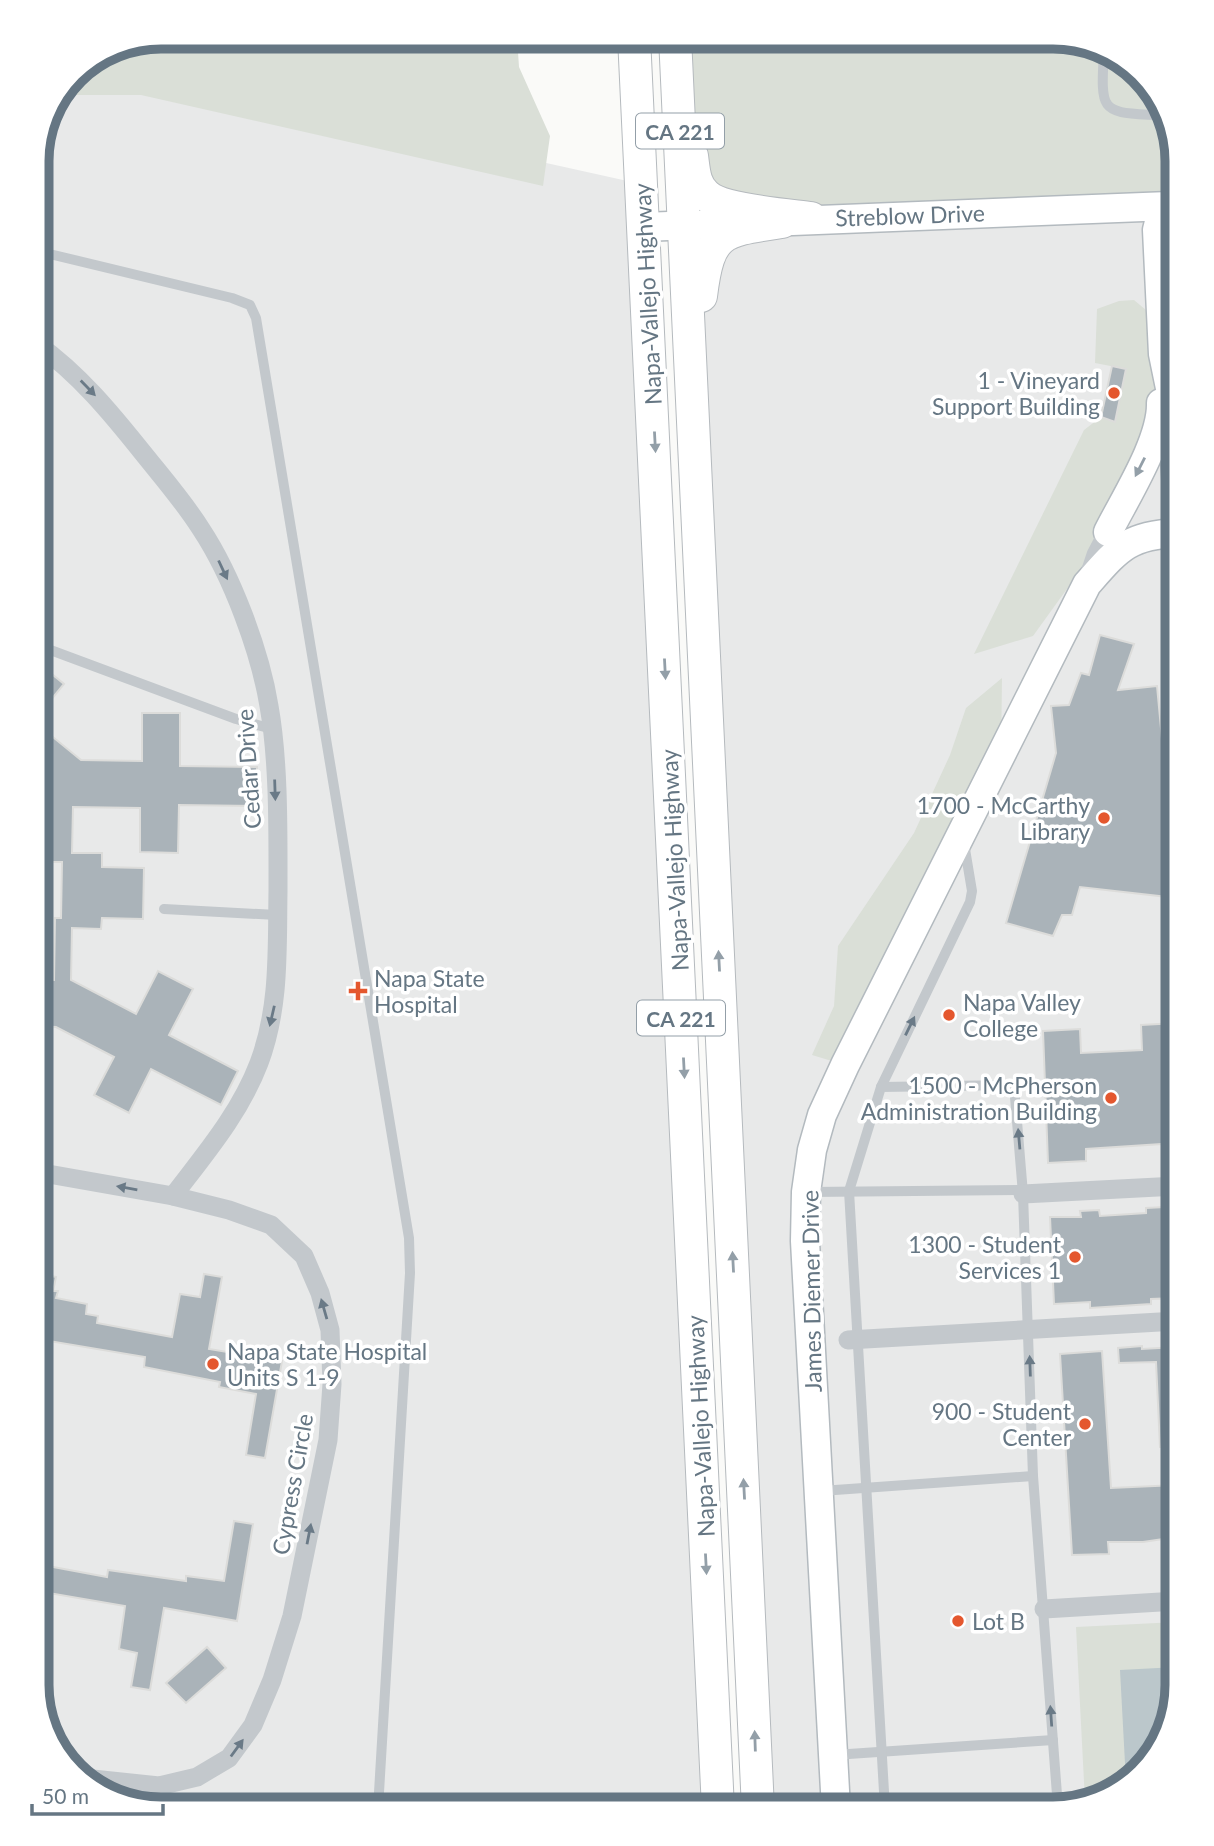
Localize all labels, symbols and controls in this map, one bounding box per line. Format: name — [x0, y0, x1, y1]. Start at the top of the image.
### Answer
road number: CA 221 — [636, 114, 724, 148]
street label: Napa-Vallejo Highway — [627, 182, 667, 406]
street label: Streblow Drive — [835, 198, 985, 232]
place label: 1 - Vineyard Support Building — [932, 366, 1100, 420]
one-way arrow — [80, 379, 96, 396]
marker: 1 - Vineyard Support Building — [1106, 385, 1122, 401]
one-way arrow — [649, 431, 660, 453]
one-way arrow — [1135, 457, 1146, 477]
one-way arrow — [218, 560, 229, 580]
one-way arrow — [660, 658, 671, 680]
street label: Cedar Drive — [230, 708, 266, 830]
street label: Napa-Vallejo Highway — [654, 748, 694, 972]
one-way arrow — [270, 779, 281, 801]
place label: 1700 - McCarthy Library — [917, 791, 1090, 845]
marker: 1700 - McCarthy Library — [1096, 810, 1112, 826]
one-way arrow — [714, 950, 725, 972]
place label: Napa State Hospital — [374, 964, 485, 1018]
marker: Napa State Hospital — [348, 981, 368, 1001]
place label: Napa Valley College — [963, 988, 1081, 1042]
road number: CA 221 — [637, 1000, 725, 1036]
one-way arrow — [266, 1006, 277, 1028]
marker: Napa Valley College — [941, 1007, 957, 1023]
one-way arrow — [905, 1015, 916, 1036]
one-way arrow — [678, 1057, 689, 1079]
place label: 1500 - McPherson Administration Building — [861, 1071, 1097, 1125]
marker: 1500 - McPherson Administration Building — [1103, 1090, 1119, 1106]
one-way arrow — [1013, 1128, 1024, 1150]
one-way arrow — [116, 1182, 138, 1193]
street label: James Diemer Drive — [795, 1190, 827, 1392]
place label: 1300 - Student Services 1 — [908, 1230, 1062, 1284]
marker: 1300 - Student Services 1 — [1067, 1249, 1083, 1265]
one-way arrow — [727, 1251, 738, 1273]
one-way arrow — [319, 1299, 329, 1320]
street label: Napa-Vallejo Highway — [680, 1314, 720, 1538]
place label: Napa State Hospital Units S 1-9 — [227, 1337, 427, 1391]
one-way arrow — [1024, 1355, 1035, 1377]
marker: Napa State Hospital Units S 1-9 — [205, 1356, 221, 1372]
place label: 900 - Student Center — [932, 1397, 1072, 1451]
street label: Cypress Circle — [266, 1411, 318, 1557]
marker: 900 - Student Center — [1077, 1416, 1093, 1432]
one-way arrow — [738, 1478, 749, 1500]
one-way arrow — [303, 1523, 314, 1545]
one-way arrow — [701, 1553, 712, 1575]
place label: Lot B — [972, 1607, 1025, 1635]
marker: Lot B — [950, 1613, 966, 1629]
one-way arrow — [1046, 1704, 1057, 1726]
one-way arrow — [749, 1730, 760, 1752]
one-way arrow — [229, 1739, 244, 1757]
scale bar — [32, 1772, 163, 1816]
text: 50 m — [42, 1783, 89, 1808]

